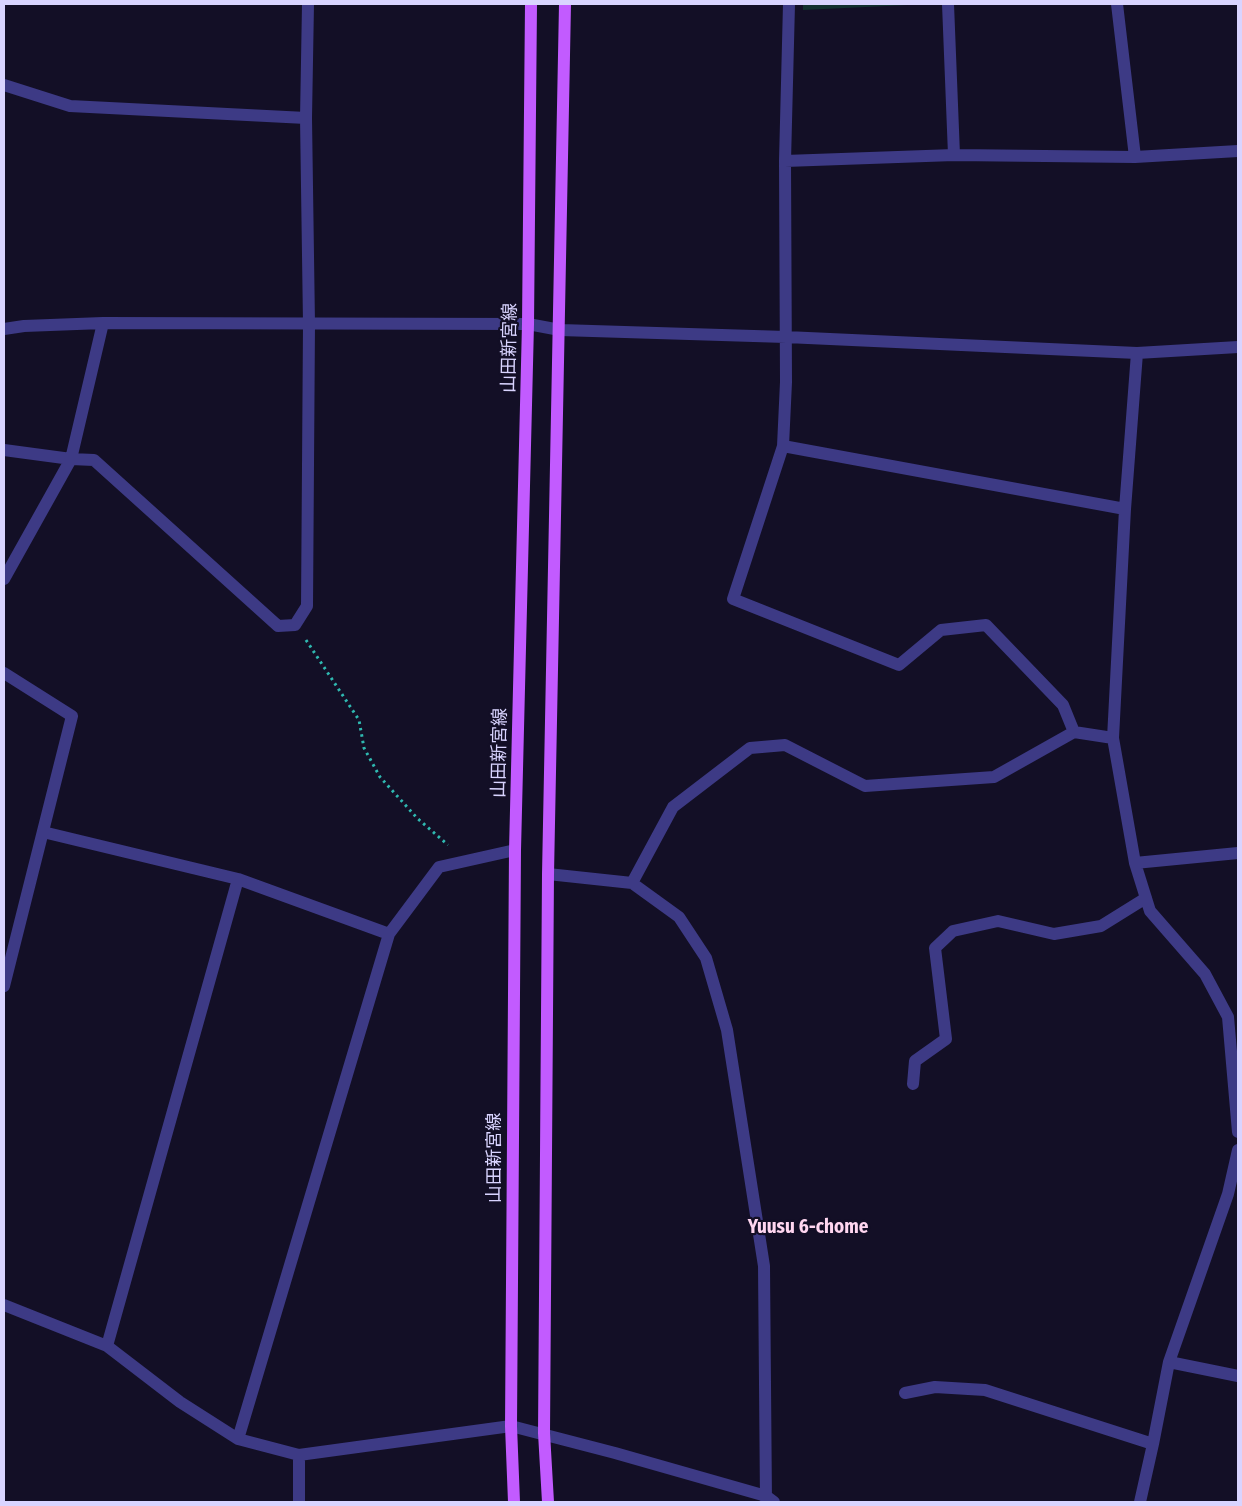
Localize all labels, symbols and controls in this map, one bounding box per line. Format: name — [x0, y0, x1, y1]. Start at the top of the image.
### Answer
street label: 山田新宮線 — [498, 303, 522, 393]
street label: 山田新宮線 — [488, 708, 512, 798]
street label: 山田新宮線 — [484, 1113, 506, 1203]
district label: Yuusu 6-chome — [748, 1217, 868, 1239]

